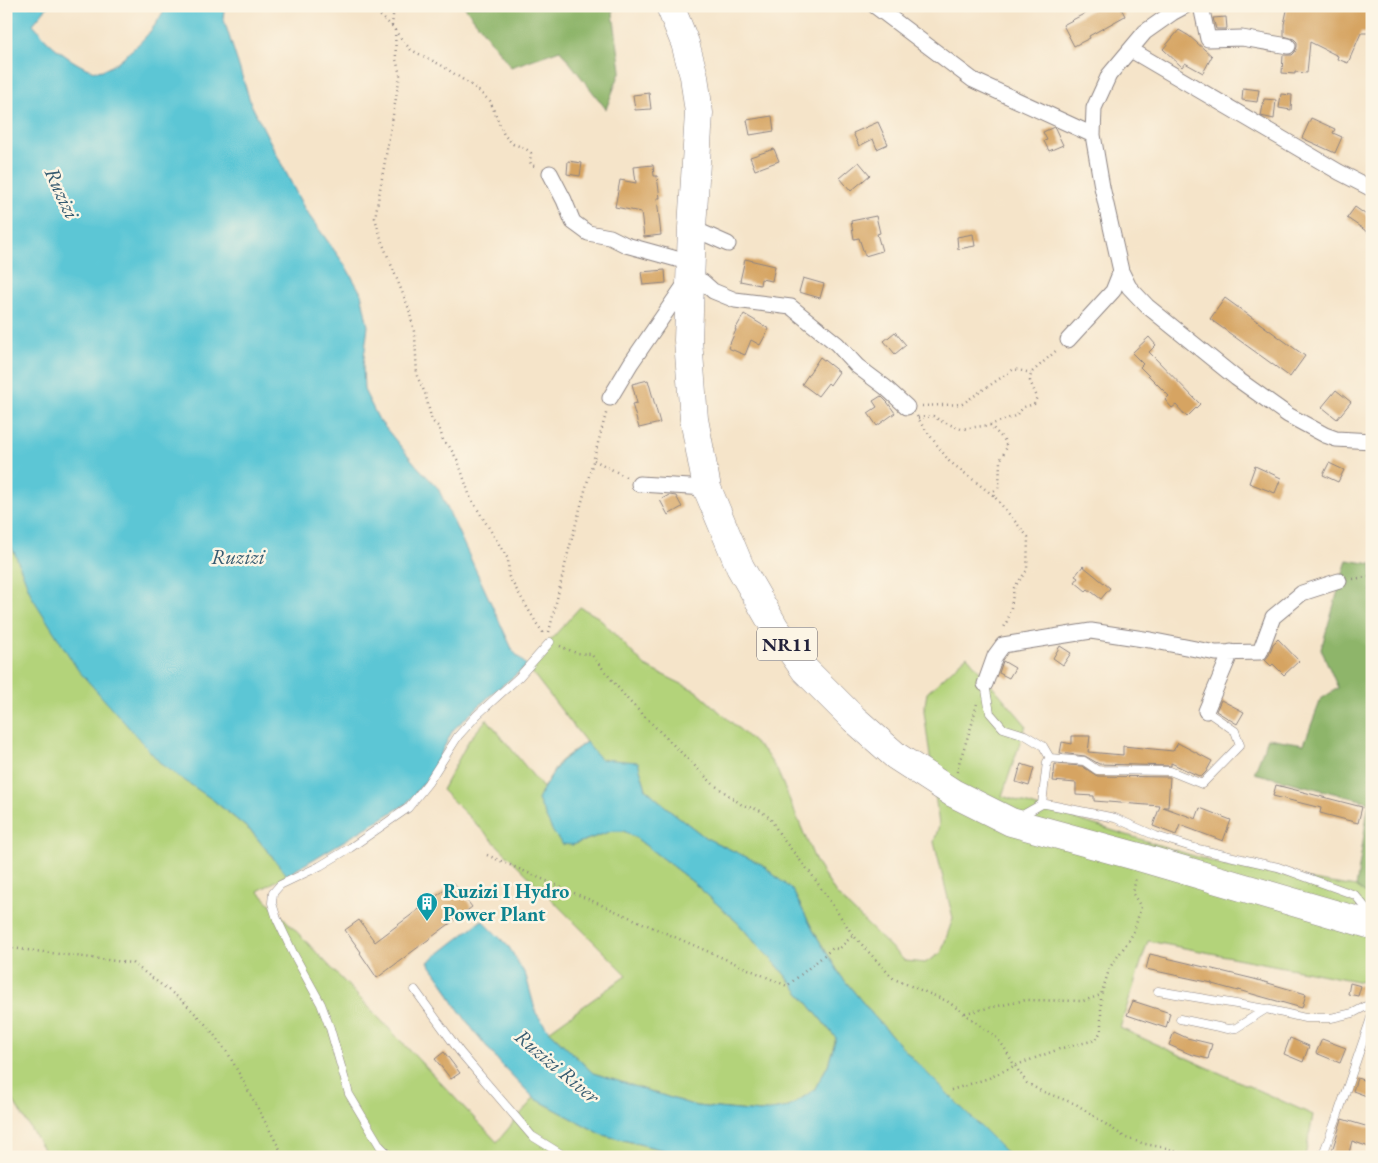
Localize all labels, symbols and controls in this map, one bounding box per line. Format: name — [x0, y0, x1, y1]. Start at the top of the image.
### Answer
water label: Ruzizi — [39, 163, 86, 224]
water label: Ruzizi — [211, 543, 266, 570]
road number: NR11 — [757, 628, 817, 661]
place label: Ruzizi I Hydro Power Plant — [443, 878, 569, 927]
building icon: Ruzizi I Hydro Power Plant — [415, 891, 439, 922]
water label: Ruzizi River — [509, 1022, 606, 1110]

